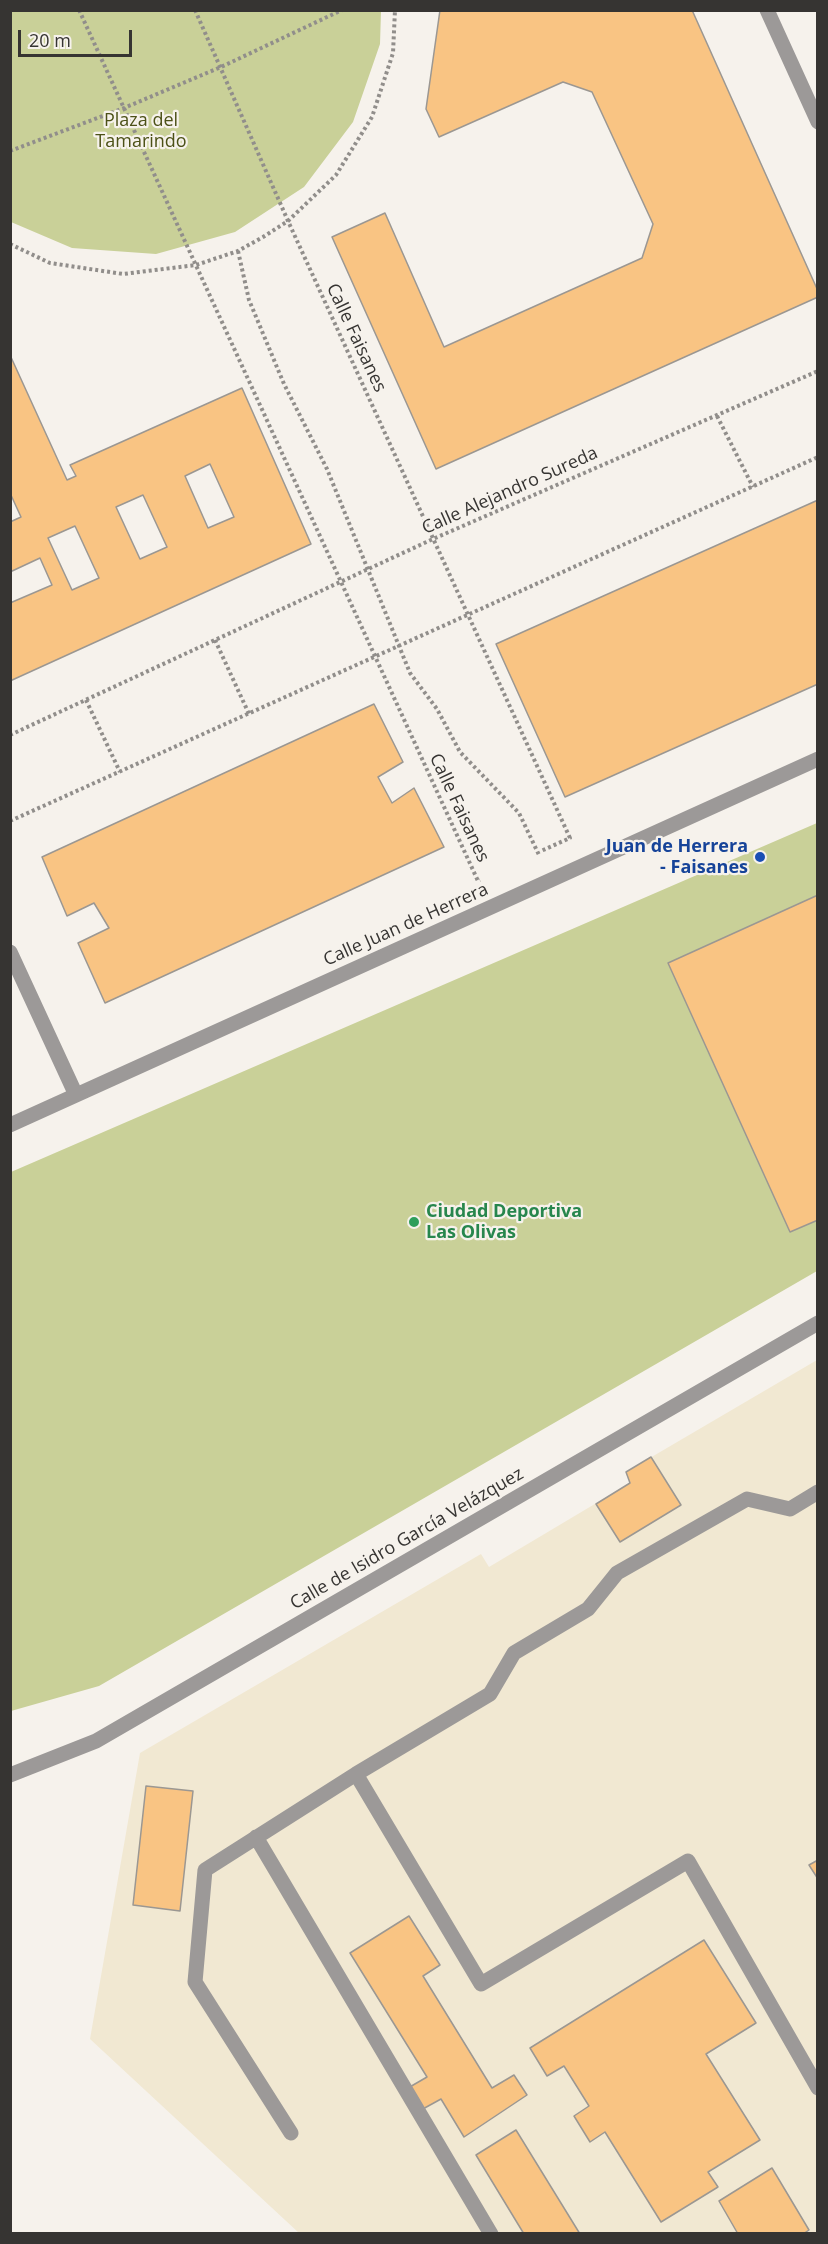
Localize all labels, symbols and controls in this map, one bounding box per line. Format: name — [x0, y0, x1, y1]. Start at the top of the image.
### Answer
scale bar — [21, 18, 135, 56]
text: 20 m — [29, 28, 71, 52]
park label: Plaza del Tamarindo — [95, 110, 187, 152]
street label: Calle Faisanes — [321, 280, 391, 396]
street label: Calle Alejandro Sureda — [419, 442, 601, 540]
street label: Calle Faisanes — [424, 750, 494, 866]
place label: Juan de Herrera - Faisanes — [606, 836, 748, 878]
marker: Juan de Herrera - Faisanes — [753, 850, 767, 864]
street label: Calle Juan de Herrera — [320, 879, 492, 971]
place label: Ciudad Deportiva Las Olivas — [426, 1201, 582, 1244]
marker: Ciudad Deportiva Las Olivas — [407, 1215, 421, 1229]
street label: Calle de Isidro García Velázquez — [287, 1463, 527, 1615]

